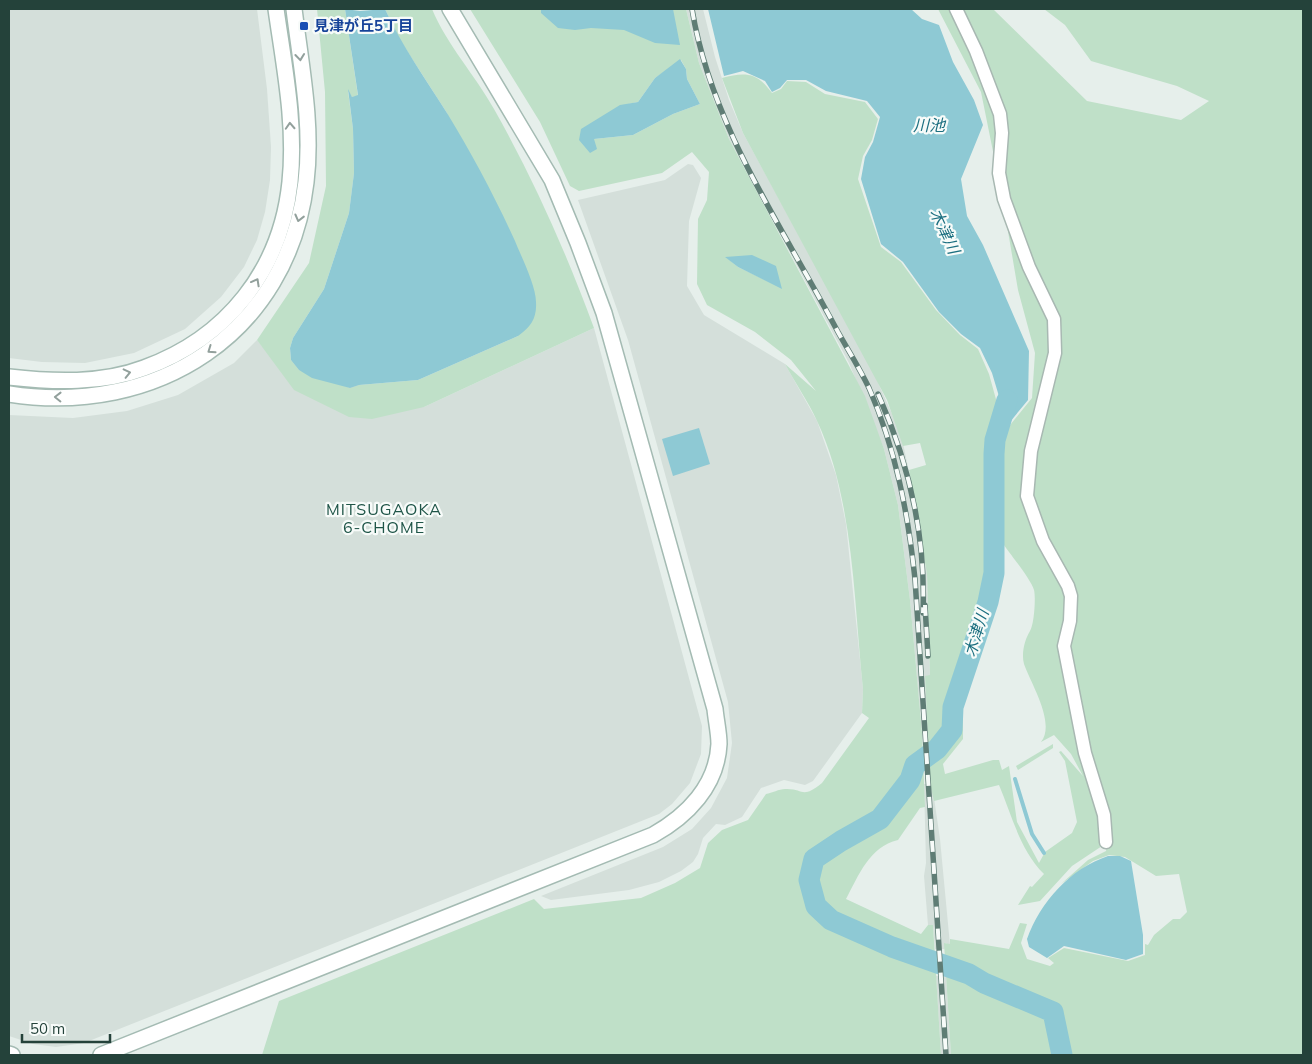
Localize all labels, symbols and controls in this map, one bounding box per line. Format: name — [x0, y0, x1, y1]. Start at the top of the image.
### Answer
place label: 見津が丘5丁目 — [314, 16, 413, 35]
marker: 見津が丘5丁目 — [298, 20, 310, 32]
one-way arrow — [294, 53, 305, 61]
water label: 川池 — [913, 115, 947, 135]
one-way arrow — [285, 121, 296, 129]
water label: 木津川 — [926, 205, 965, 259]
one-way arrow — [294, 214, 305, 223]
one-way arrow — [250, 278, 260, 287]
one-way arrow — [207, 344, 217, 353]
one-way arrow — [122, 368, 131, 379]
one-way arrow — [54, 392, 62, 403]
district label: MITSUGAOKA 6-CHOME — [326, 499, 442, 537]
water label: 木津川 — [959, 605, 993, 659]
scale bar — [22, 1012, 110, 1044]
text: 50 m — [30, 1019, 65, 1038]

